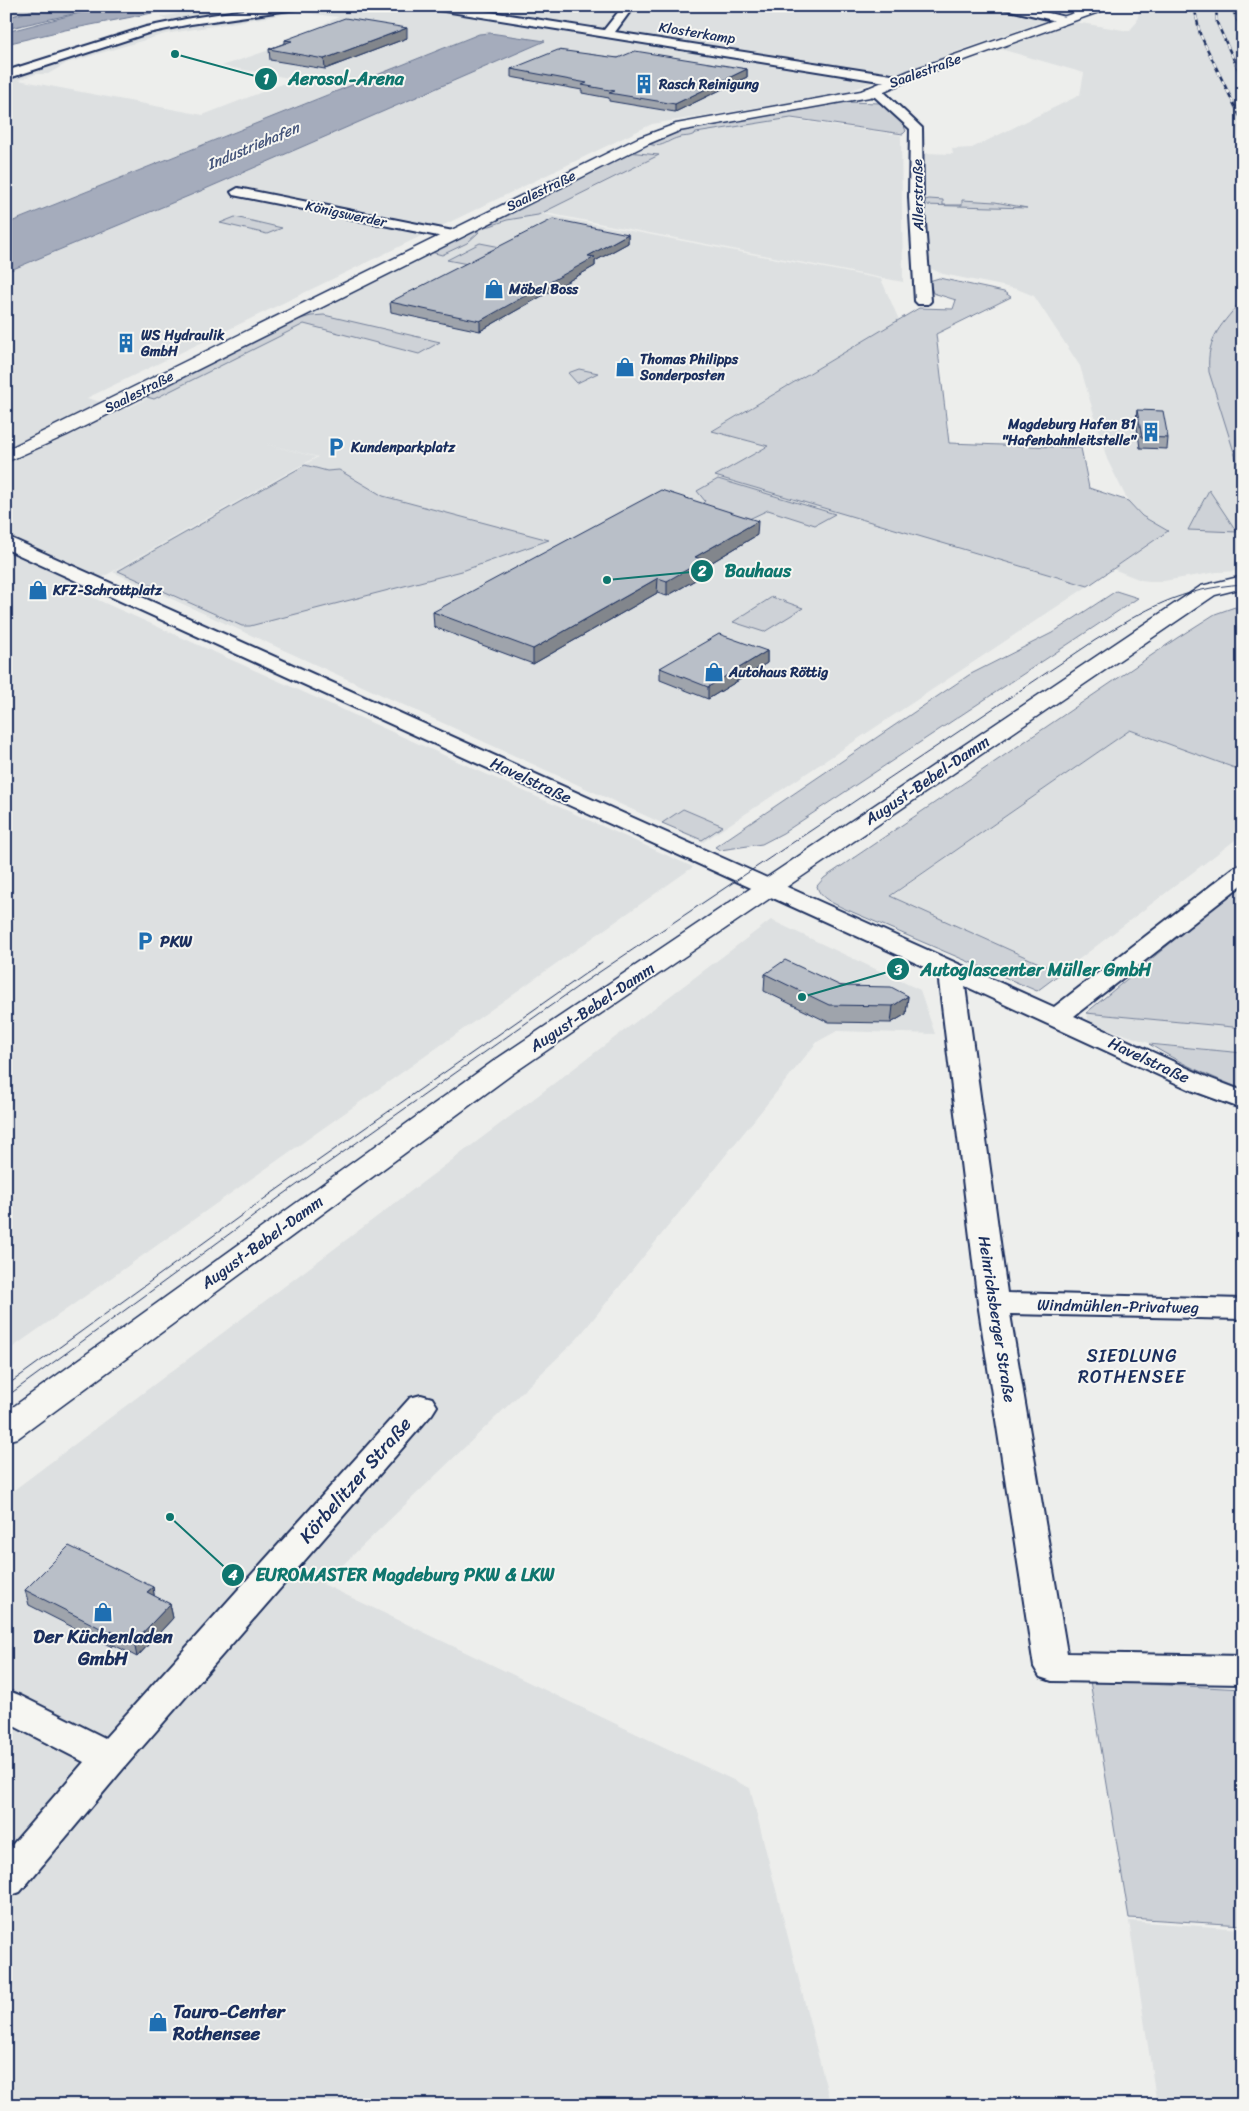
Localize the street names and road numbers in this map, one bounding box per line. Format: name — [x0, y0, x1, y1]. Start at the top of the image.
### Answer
street label: Klosterkamp — [657, 15, 738, 51]
street label: Saalestraße — [885, 46, 965, 96]
street label: Allerstraße — [905, 159, 931, 232]
street label: Saalestraße — [502, 163, 580, 219]
street label: Königswerder — [303, 193, 390, 235]
street label: Saalestraße — [100, 364, 178, 420]
street label: August-Bebel-Damm — [858, 727, 996, 833]
street label: Havelstraße — [485, 748, 577, 812]
street label: August-Bebel-Damm — [523, 954, 661, 1060]
street label: Havelstraße — [1103, 1028, 1195, 1092]
street label: August-Bebel-Damm — [194, 1187, 330, 1297]
street label: Heinrichsberger Straße — [969, 1233, 1025, 1405]
street label: Windmühlen-Privatweg — [1037, 1290, 1199, 1322]
street label: Körbelitzer Straße — [290, 1409, 420, 1551]

